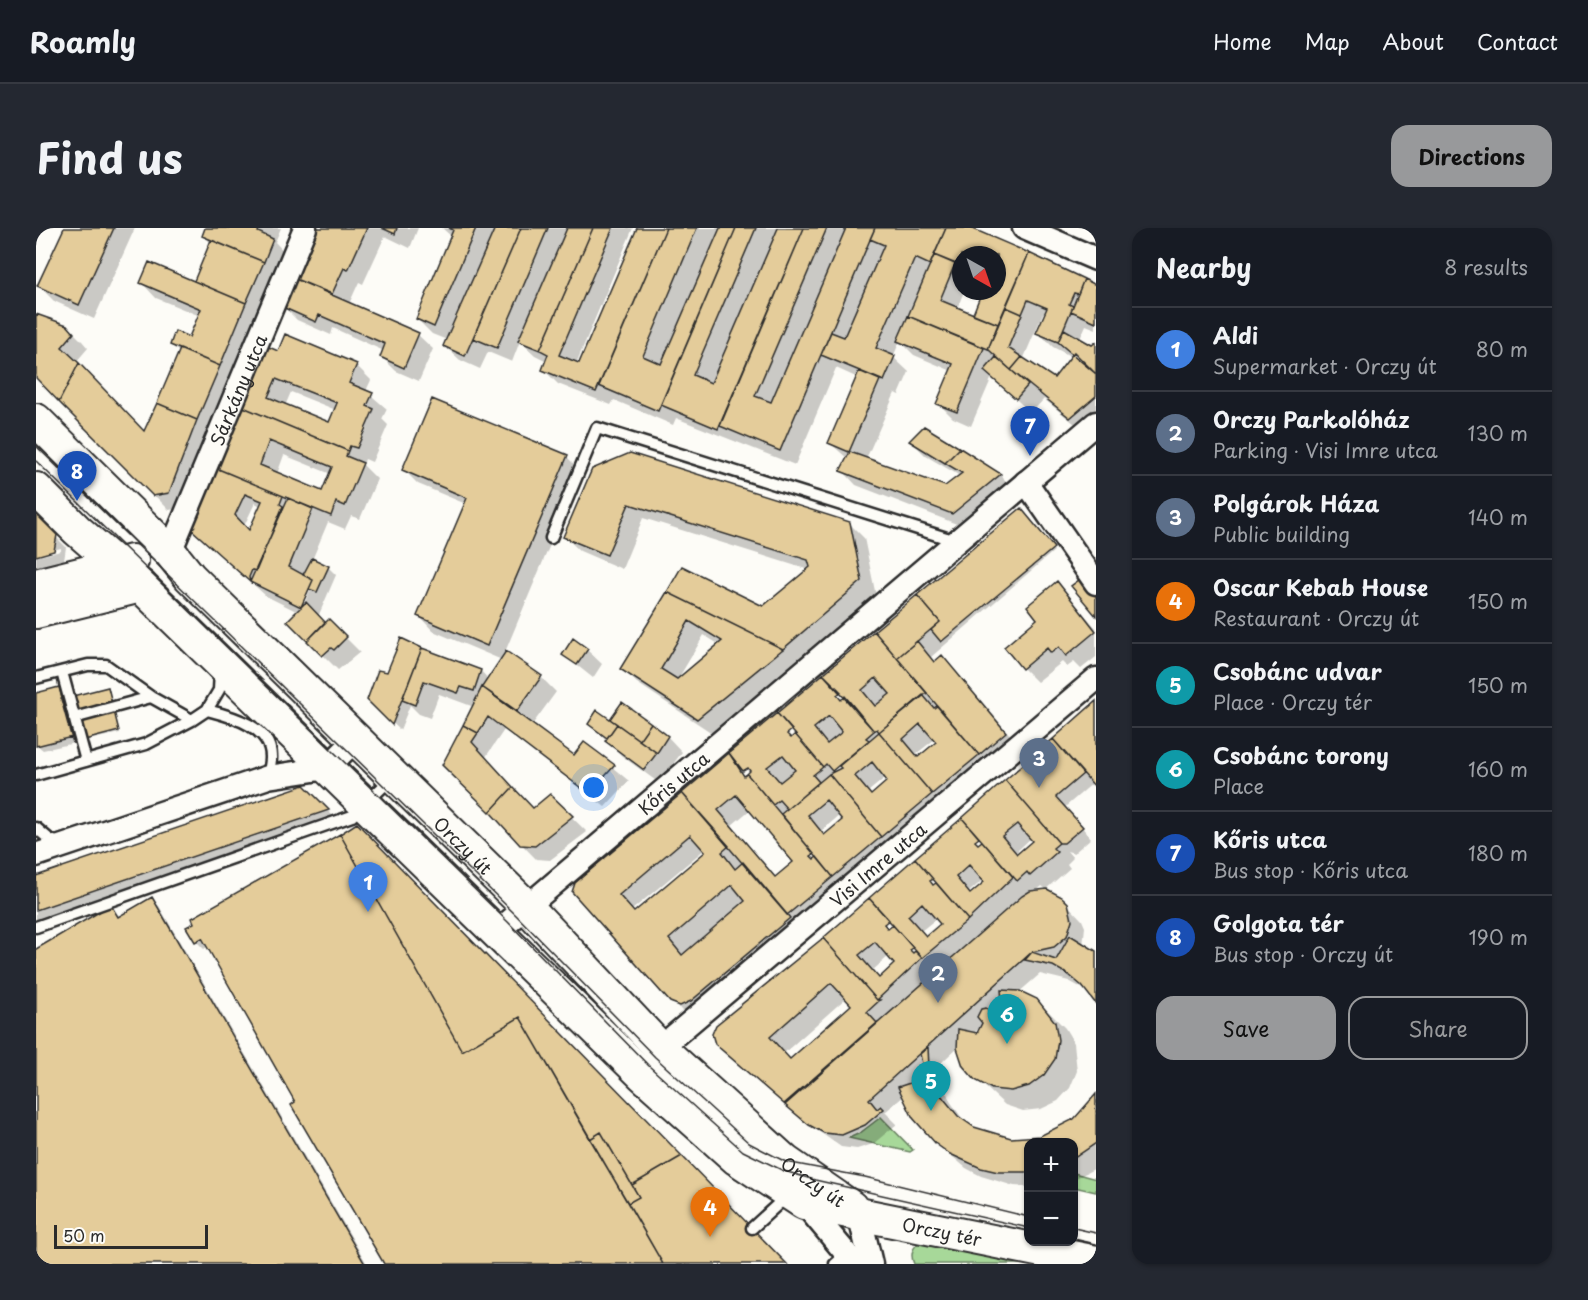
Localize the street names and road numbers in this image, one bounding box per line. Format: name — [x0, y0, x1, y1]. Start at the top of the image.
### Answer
street label: Sárkány utca — [202, 329, 273, 449]
street label: Kőris utca — [632, 744, 715, 821]
street label: Orczy út — [428, 810, 499, 880]
street label: Visi Imre utca — [823, 814, 932, 913]
street label: Orczy út — [776, 1149, 851, 1213]
street label: Orczy tér — [900, 1210, 985, 1252]

